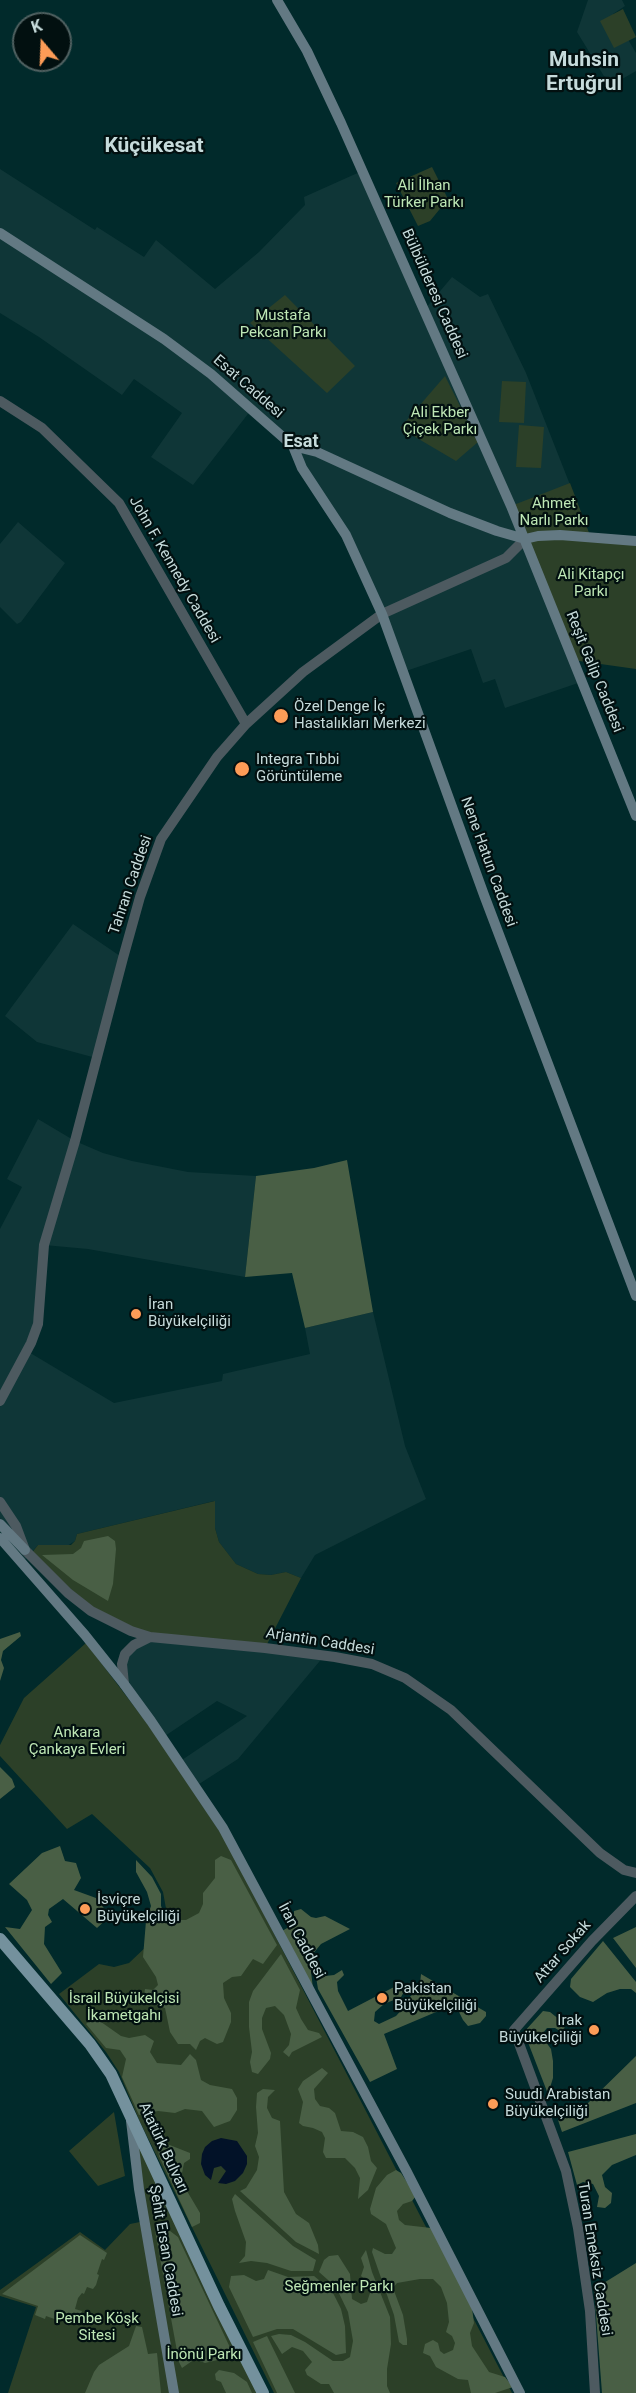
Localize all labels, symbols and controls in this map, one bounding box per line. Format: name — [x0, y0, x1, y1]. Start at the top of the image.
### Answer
north arrow — [12, 12, 72, 72]
text: K — [29, 16, 45, 37]
district label: Muhsin Ertuğrul — [546, 48, 622, 98]
district label: Küçükesat — [104, 134, 204, 160]
park label: Ali İlhan Türker Parkı — [384, 177, 464, 212]
street label: Bülbülderesi Caddesi — [397, 226, 471, 362]
park label: Mustafa Pekcan Parkı — [240, 307, 326, 342]
street label: Esat Caddesi — [209, 352, 287, 422]
park label: Ali Ekber Çiçek Parkı — [403, 404, 477, 439]
district label: Esat — [283, 431, 319, 453]
street label: John F. Kennedy Caddesi — [125, 493, 223, 647]
park label: Ahmet Narlı Parkı — [520, 495, 588, 530]
park label: Ali Kitapçı Parkı — [558, 566, 624, 601]
street label: Reşit Galip Caddesi — [561, 609, 627, 735]
place label: Özel Denge İç Hastalıkları Merkezi — [294, 698, 426, 733]
marker: Özel Denge İç Hastalıkları Merkezi — [272, 707, 290, 725]
place label: Integra Tıbbi Görüntüleme — [256, 751, 342, 786]
marker: Integra Tıbbi Görüntüleme — [233, 760, 251, 778]
street label: Nene Hatun Caddesi — [456, 795, 520, 929]
street label: Tahran Caddesi — [106, 833, 156, 937]
place label: İran Büyükelçiliği — [148, 1296, 231, 1331]
marker: İran Büyükelçiliği — [129, 1307, 143, 1321]
street label: Arjantin Caddesi — [264, 1625, 376, 1659]
park label: Ankara Çankaya Evleri — [29, 1724, 125, 1759]
place label: İsviçre Büyükelçiliği — [97, 1891, 180, 1926]
street label: İran Caddesi — [274, 1900, 328, 1982]
marker: İsviçre Büyükelçiliği — [78, 1902, 92, 1916]
street label: Attar Sokak — [531, 1917, 595, 1987]
place label: Pakistan Büyükelçiliği — [394, 1980, 477, 2015]
park label: İsrail Büyükelçisi İkametgahı — [69, 1990, 179, 2025]
marker: Pakistan Büyükelçiliği — [375, 1991, 389, 2005]
place label: Irak Büyükelçiliği — [499, 2012, 582, 2047]
marker: Irak Büyükelçiliği — [587, 2023, 601, 2037]
place label: Suudi Arabistan Büyükelçiliği — [505, 2086, 610, 2121]
marker: Suudi Arabistan Büyükelçiliği — [486, 2097, 500, 2111]
street label: Atatürk Bulvarı — [134, 2100, 192, 2196]
street label: Turan Emeksiz Caddesi — [573, 2181, 615, 2337]
street label: Şehit Ersan Caddesi — [145, 2184, 185, 2318]
park label: Seğmenler Parkı — [284, 2278, 394, 2296]
park label: Pembe Köşk Sitesi — [55, 2310, 139, 2345]
park label: İnönü Parkı — [166, 2346, 242, 2364]

